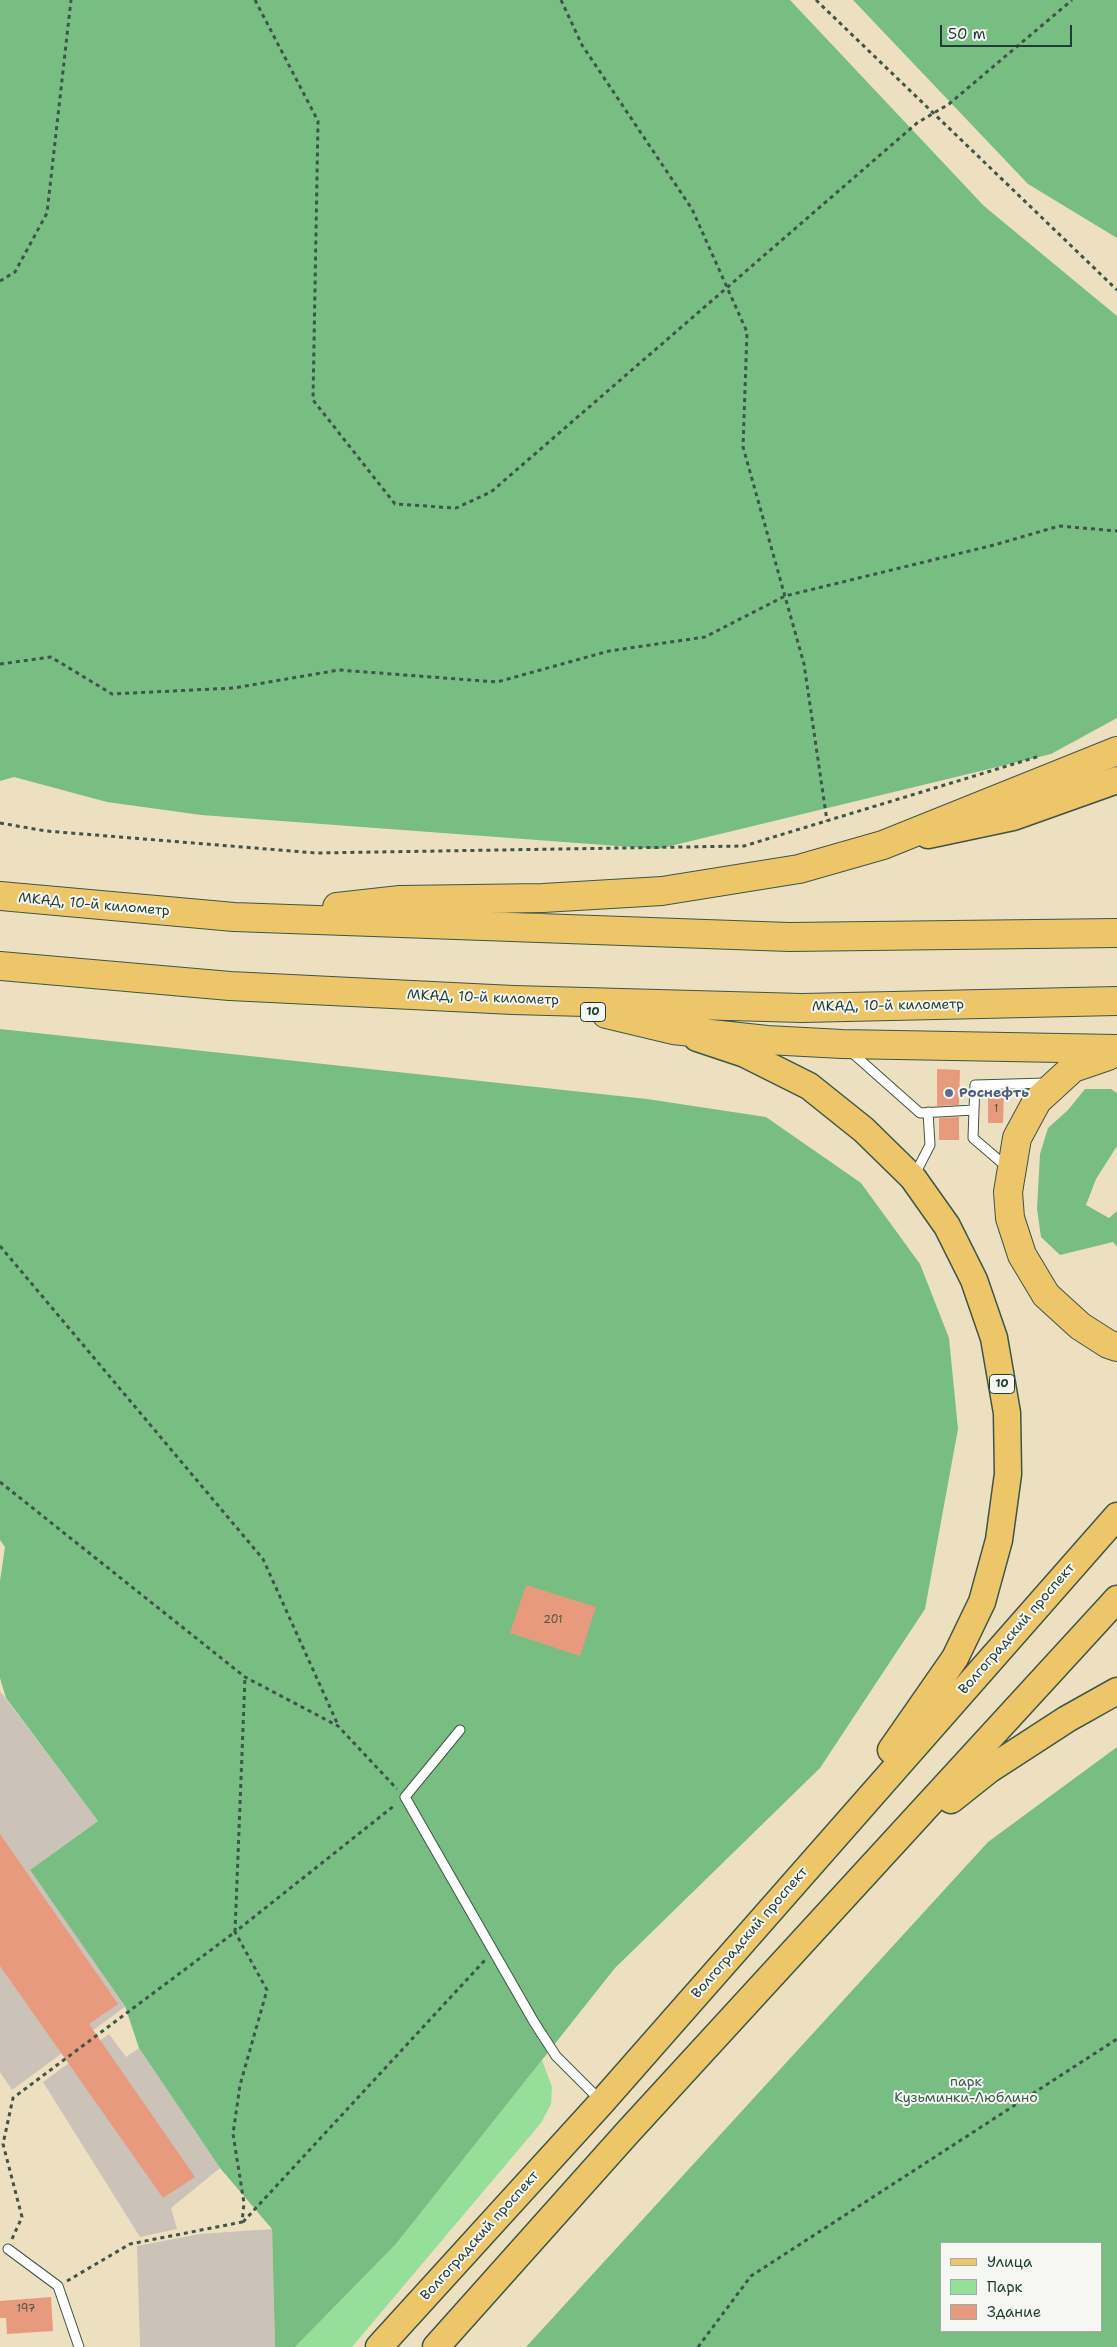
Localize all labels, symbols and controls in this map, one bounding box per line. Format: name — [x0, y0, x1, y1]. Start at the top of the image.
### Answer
scale bar — [942, 15, 1074, 47]
text: 50 m — [948, 24, 986, 44]
street label: МКАД, 10-й километр — [17, 890, 171, 920]
street label: МКАД, 10-й километр — [407, 987, 559, 1009]
street label: МКАД, 10-й километр — [812, 996, 964, 1016]
road number: 10 — [580, 1002, 606, 1022]
place label: Роснефть — [959, 1085, 1029, 1101]
marker: Роснефть — [943, 1087, 955, 1099]
house number: 1 — [994, 1102, 998, 1116]
road number: 10 — [990, 1375, 1014, 1394]
street label: Волгоградский проспект — [955, 1560, 1079, 1698]
house number: 201 — [543, 1613, 563, 1627]
street label: Волгоградский проспект — [688, 1864, 812, 2002]
park label: парк Кузьминки-Люблино — [894, 2074, 1038, 2106]
street label: Волгоградский проспект — [417, 2168, 543, 2304]
legend — [940, 2242, 1102, 2332]
text: Улица — [987, 2252, 1032, 2272]
text: Парк — [987, 2277, 1023, 2297]
house number: 197 — [17, 2302, 35, 2316]
text: Здание — [987, 2302, 1041, 2322]

